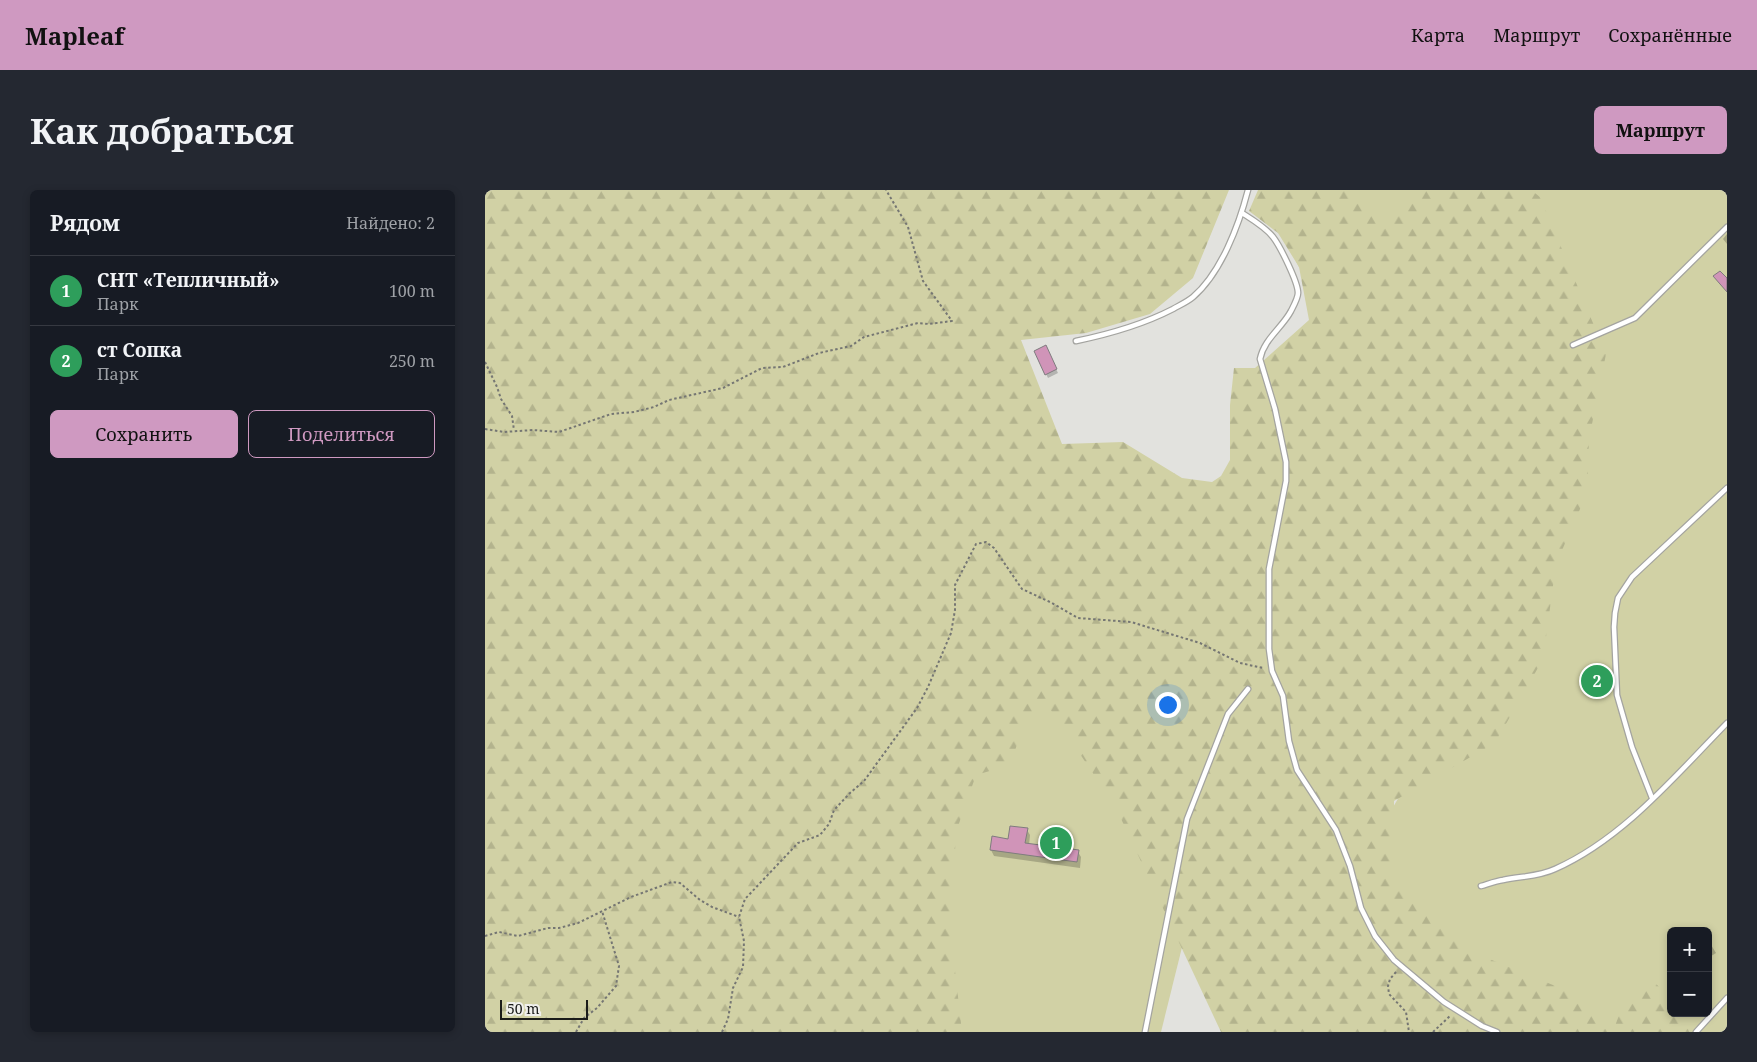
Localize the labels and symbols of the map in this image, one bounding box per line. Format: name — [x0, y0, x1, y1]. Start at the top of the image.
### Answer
pin: 2 — [1581, 662, 1613, 700]
your location — [1155, 692, 1181, 718]
pin: 1 — [1040, 824, 1072, 862]
scale bar — [500, 997, 587, 1020]

